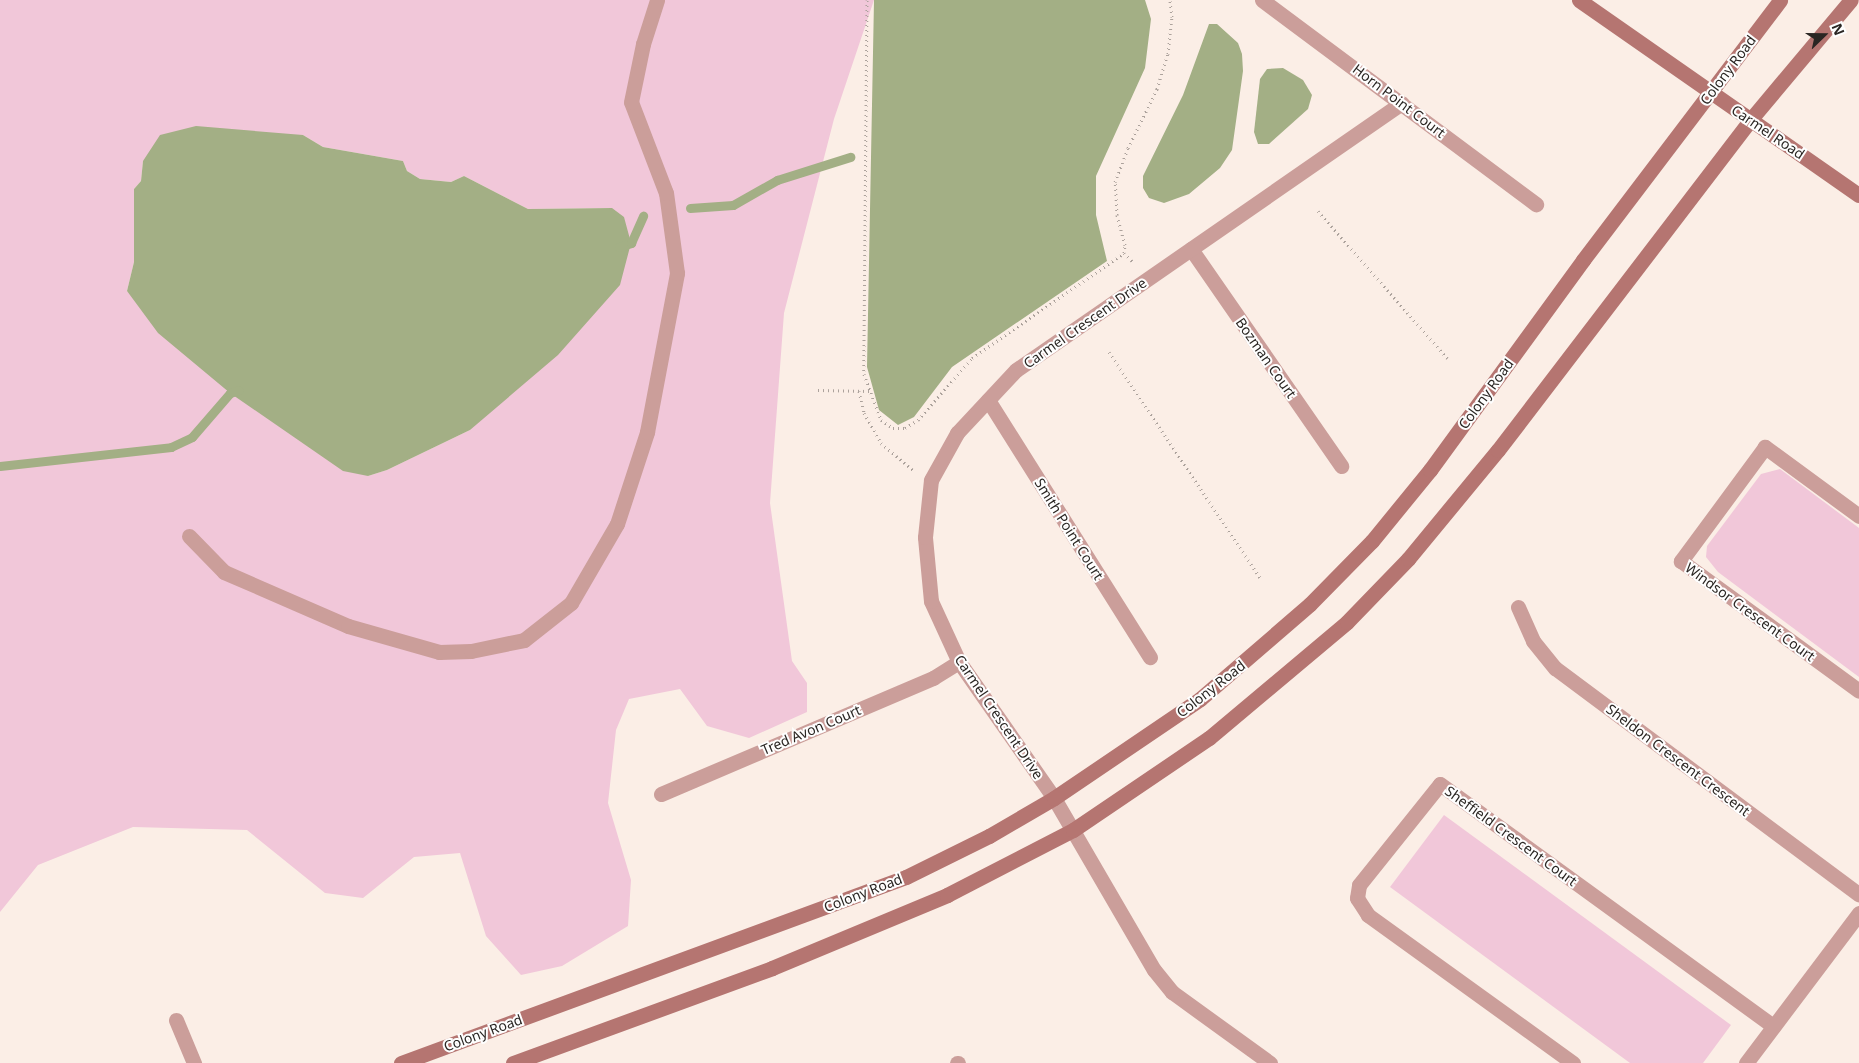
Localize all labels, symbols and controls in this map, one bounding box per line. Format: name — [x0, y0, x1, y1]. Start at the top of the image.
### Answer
north arrow — [1799, 10, 1849, 60]
text: N — [1827, 20, 1849, 38]
street label: Colony Road — [1696, 32, 1760, 108]
street label: Horn Point Court — [1349, 61, 1449, 141]
street label: Carmel Road — [1728, 101, 1808, 163]
street label: Carmel Crescent Drive — [1020, 274, 1150, 372]
street label: Bozman Court — [1232, 315, 1300, 401]
street label: Colony Road — [1455, 356, 1517, 432]
street label: Smith Point Court — [1031, 475, 1107, 583]
street label: Windsor Crescent Court — [1682, 559, 1818, 665]
street label: Carmel Crescent Drive — [951, 652, 1047, 782]
street label: Colony Road — [1173, 657, 1249, 721]
street label: Tred Avon Court — [759, 701, 863, 759]
street label: Sheldon Crescent Crescent — [1603, 701, 1753, 819]
street label: Sheffield Crescent Court — [1442, 782, 1580, 890]
street label: Colony Road — [821, 870, 905, 916]
street label: Colony Road — [441, 1011, 525, 1055]

